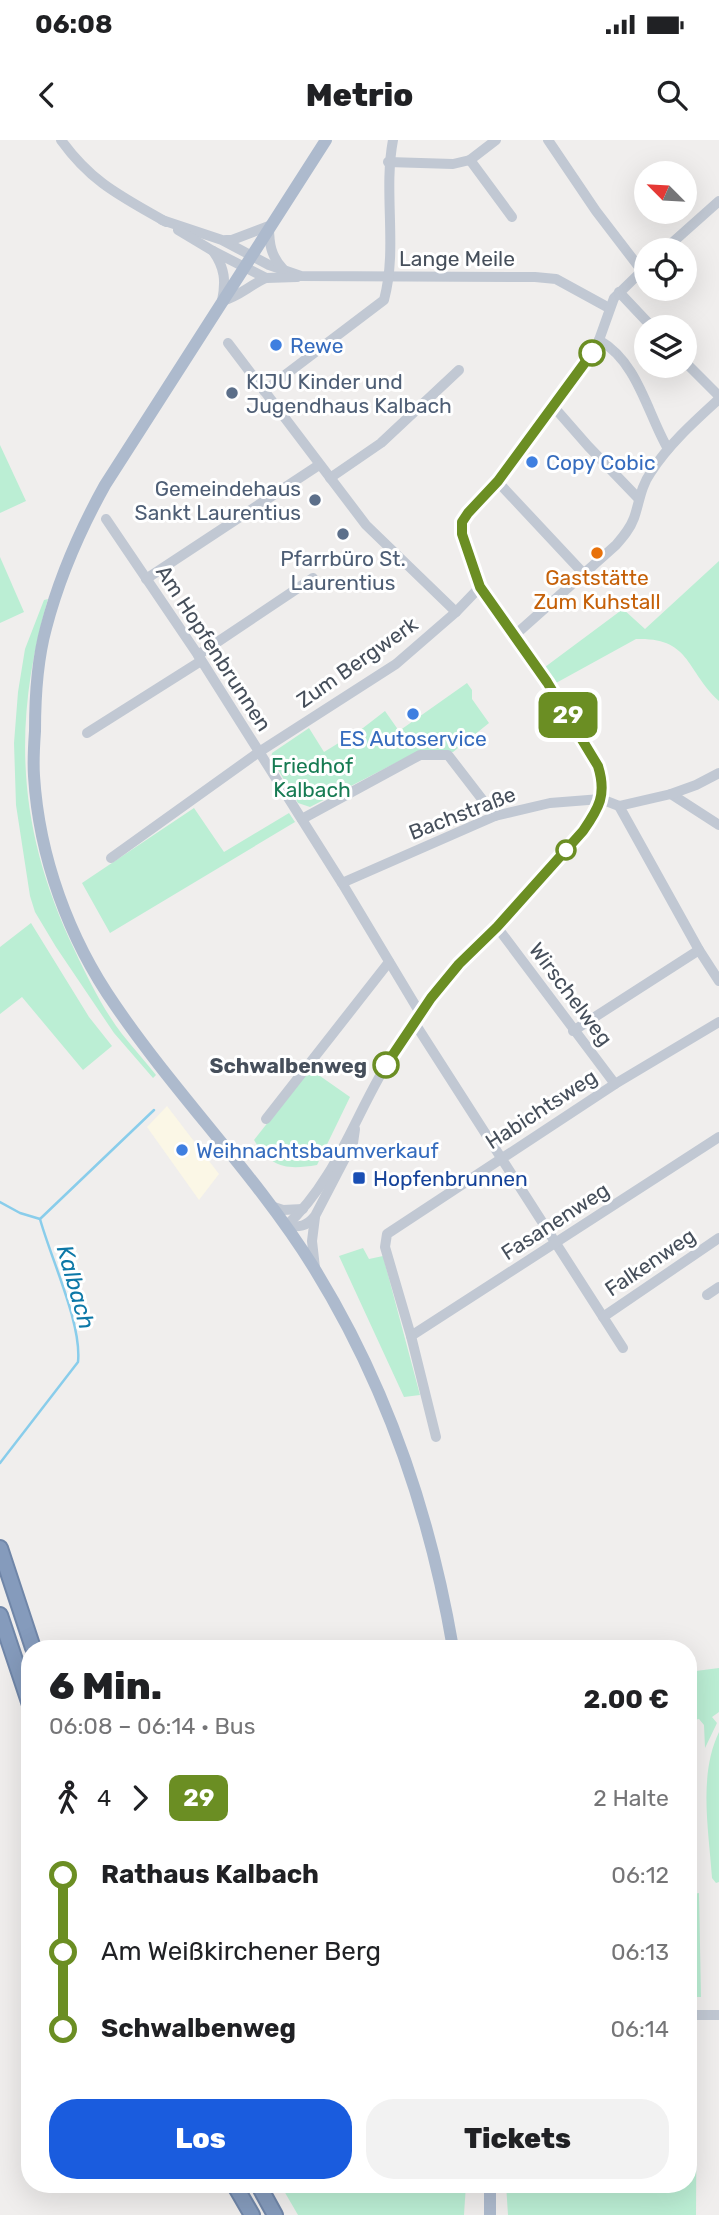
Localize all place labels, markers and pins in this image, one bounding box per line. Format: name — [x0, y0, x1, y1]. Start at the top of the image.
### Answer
place label: Rewe — [290, 333, 343, 358]
marker: Rewe — [268, 337, 284, 353]
unlabelled marker — [579, 340, 605, 366]
place label: KIJU Kinder und Jugendhaus Kalbach — [246, 369, 452, 418]
marker: KIJU Kinder und Jugendhaus Kalbach — [224, 385, 240, 401]
place label: Copy Cobic — [546, 450, 656, 475]
marker: Copy Cobic — [524, 454, 540, 470]
place label: Gemeindehaus Sankt Laurentius — [135, 476, 301, 525]
marker: Gemeindehaus Sankt Laurentius — [307, 492, 323, 508]
marker: Pfarrbüro St. Laurentius — [335, 526, 351, 542]
marker: Gaststätte Zum Kuhstall — [589, 545, 605, 561]
place label: Pfarrbüro St. Laurentius — [280, 546, 406, 595]
place label: Gaststätte Zum Kuhstall — [533, 565, 661, 614]
marker: ES Autoservice — [405, 706, 421, 722]
place label: ES Autoservice — [339, 726, 487, 751]
unlabelled marker — [556, 840, 576, 860]
marker: Schwalbenweg — [373, 1052, 399, 1078]
place label: Schwalbenweg — [210, 1053, 367, 1078]
place label: Weihnachtsbaumverkauf — [196, 1138, 439, 1163]
marker: Weihnachtsbaumverkauf — [174, 1142, 190, 1158]
place label: Hopfenbrunnen — [373, 1166, 528, 1191]
marker: Hopfenbrunnen — [351, 1170, 367, 1186]

